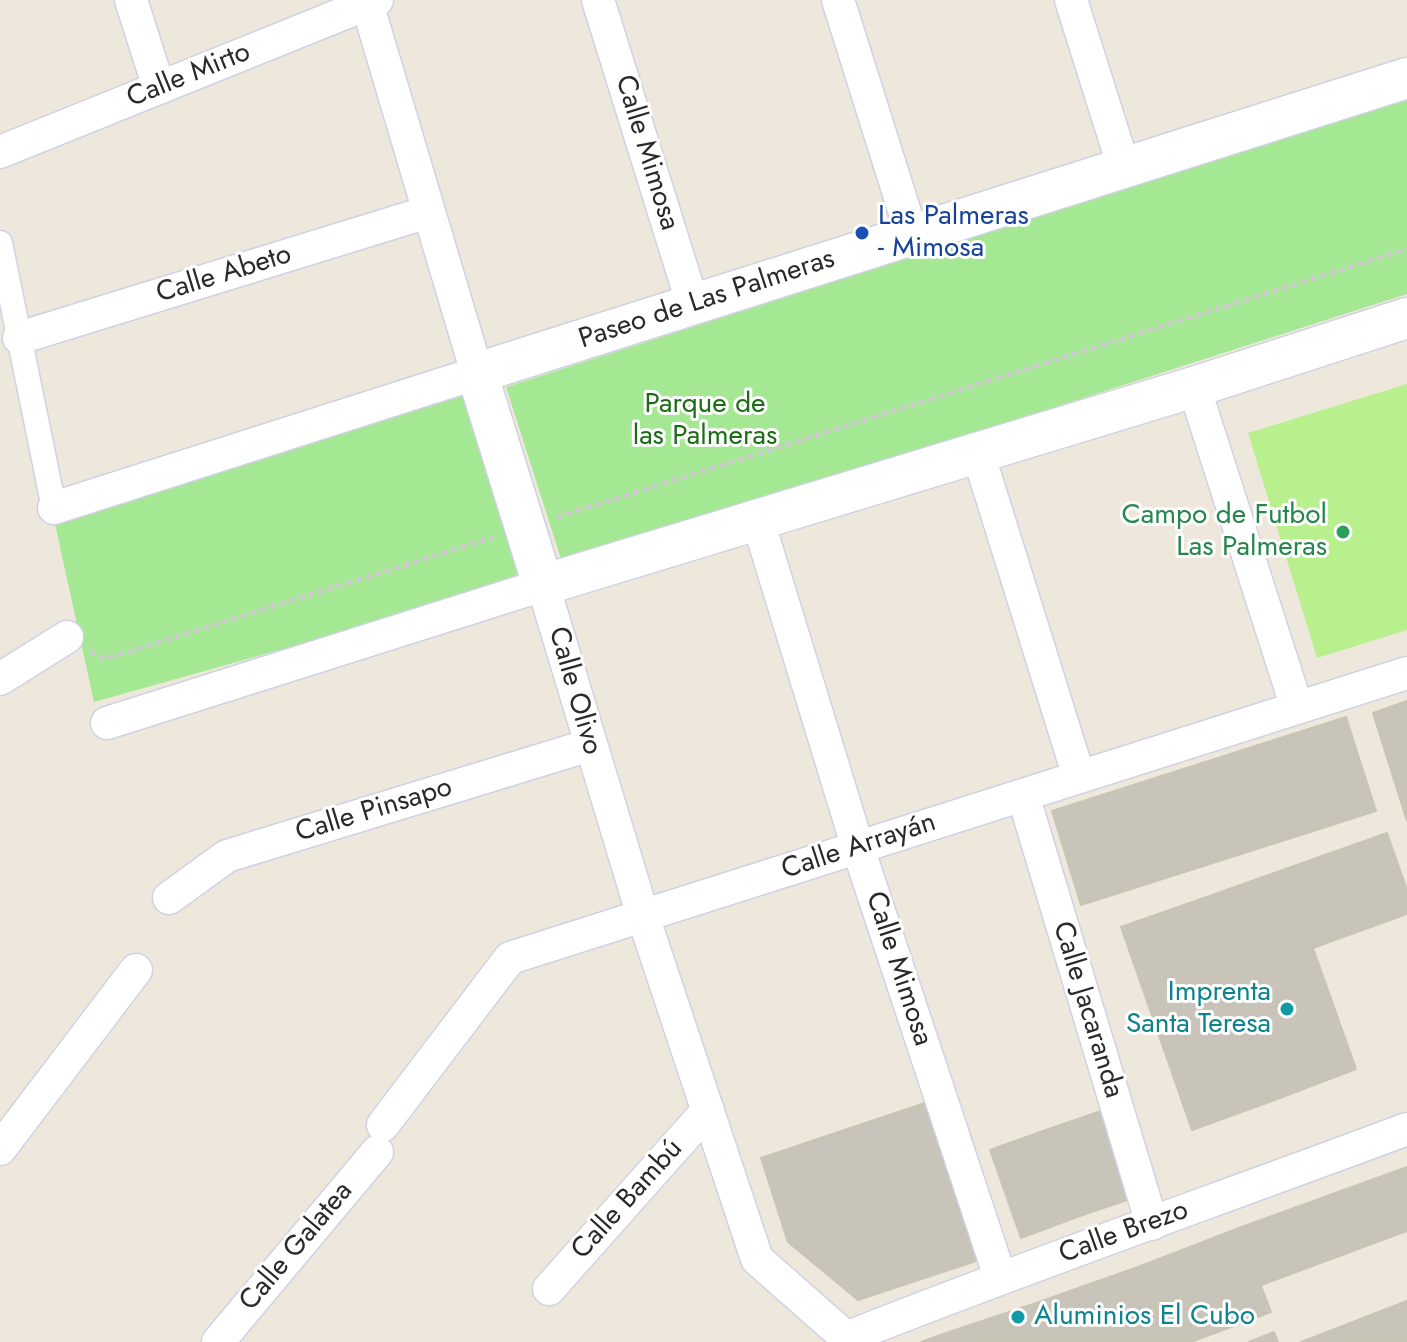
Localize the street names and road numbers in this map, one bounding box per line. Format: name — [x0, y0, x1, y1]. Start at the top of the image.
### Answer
street label: Calle Mirto — [122, 36, 256, 116]
street label: Calle Mimosa — [607, 71, 685, 235]
street label: Calle Abeto — [153, 239, 295, 311]
street label: Paseo de Las Palmeras — [575, 243, 839, 357]
street label: Calle Olivo — [540, 623, 608, 759]
street label: Calle Pinsapo — [292, 771, 456, 851]
street label: Calle Arrayán — [778, 806, 940, 888]
street label: Calle Mimosa — [857, 888, 939, 1050]
street label: Calle Jacaranda — [1044, 918, 1130, 1102]
street label: Calle Bambú — [565, 1133, 691, 1267]
street label: Calle Galatea — [233, 1176, 361, 1318]
street label: Calle Brezo — [1055, 1194, 1193, 1272]

